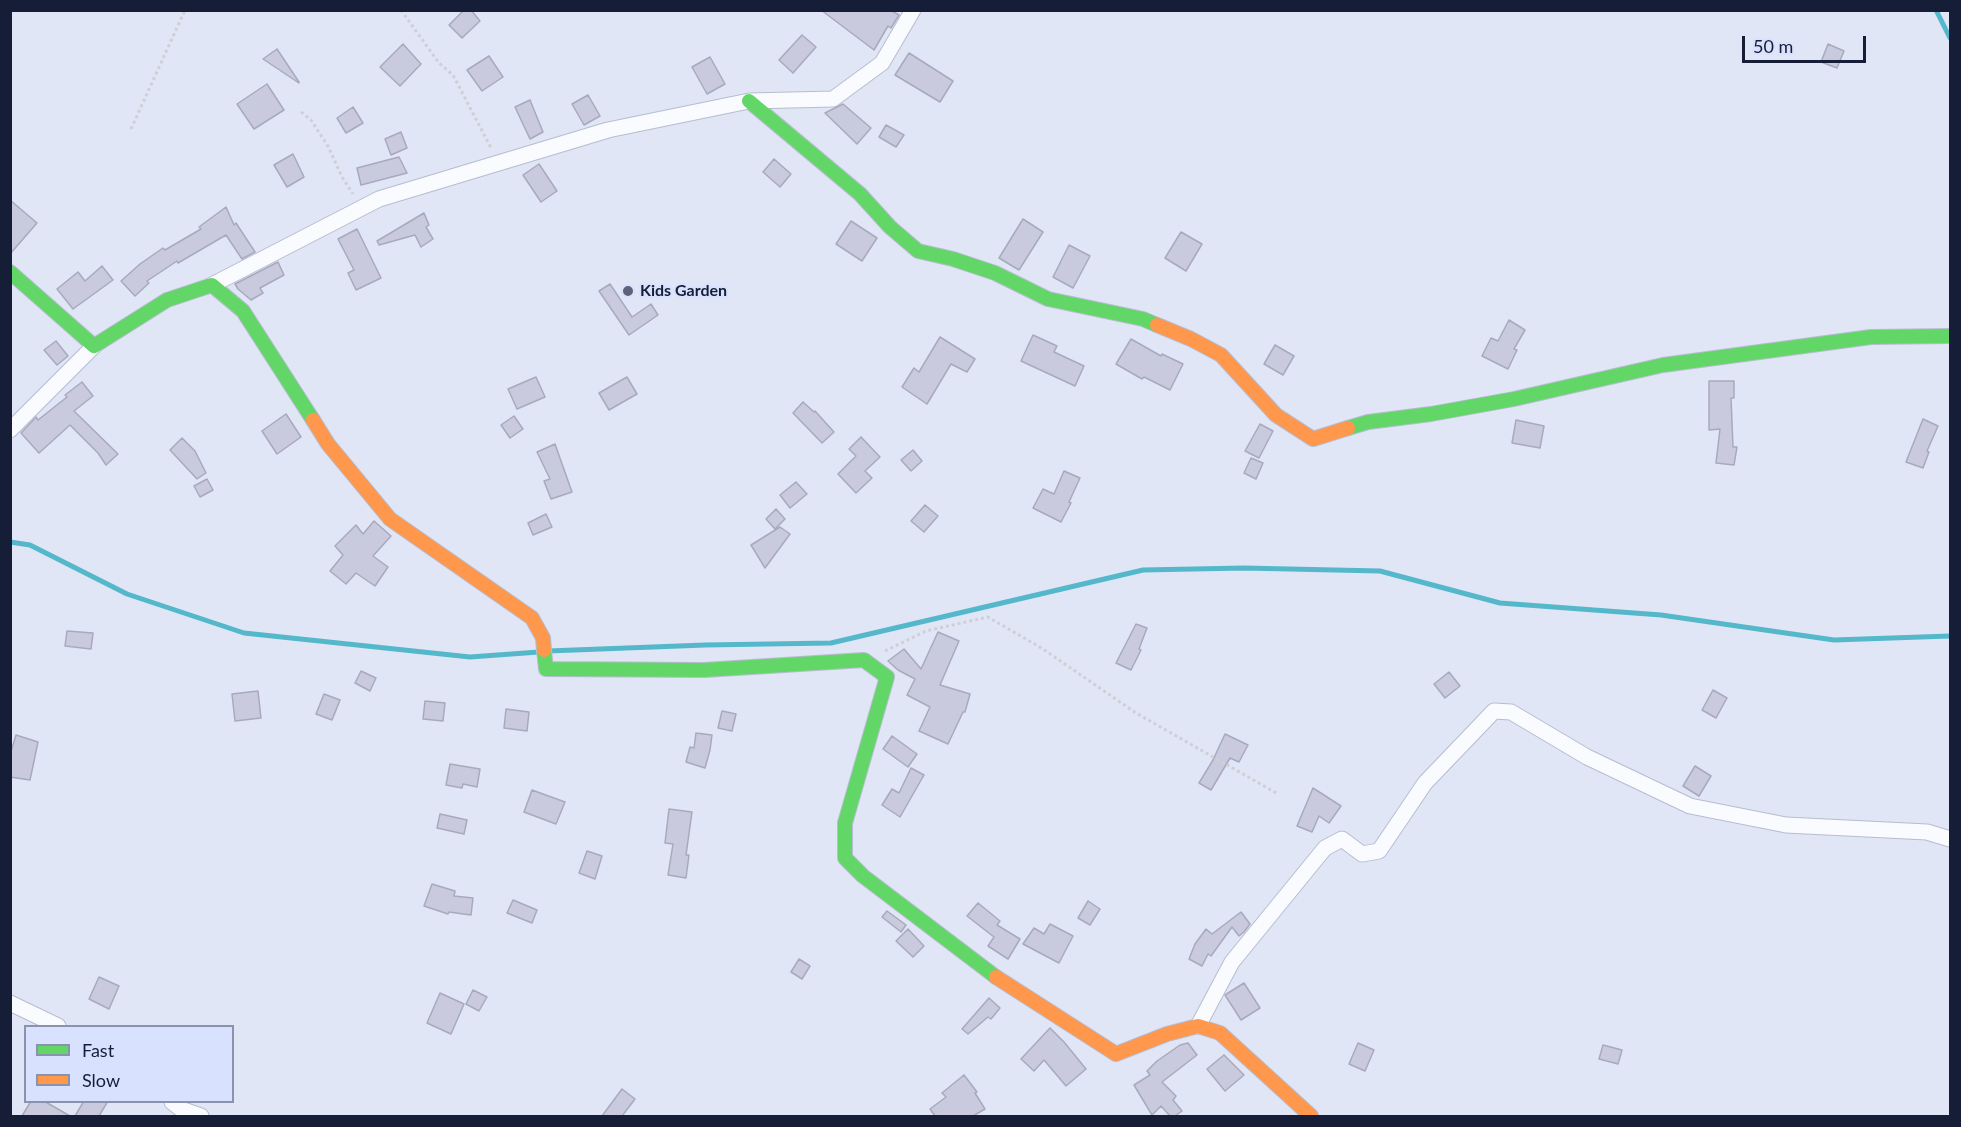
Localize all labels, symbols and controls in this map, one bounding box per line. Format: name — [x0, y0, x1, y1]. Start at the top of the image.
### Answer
scale bar — [1745, 24, 1870, 62]
text: 50 m — [1753, 35, 1793, 57]
place label: Kids Garden — [640, 281, 727, 301]
marker: Kids Garden — [621, 284, 635, 298]
legend — [24, 1025, 234, 1103]
text: Fast — [82, 1039, 114, 1061]
text: Slow — [82, 1069, 120, 1091]

